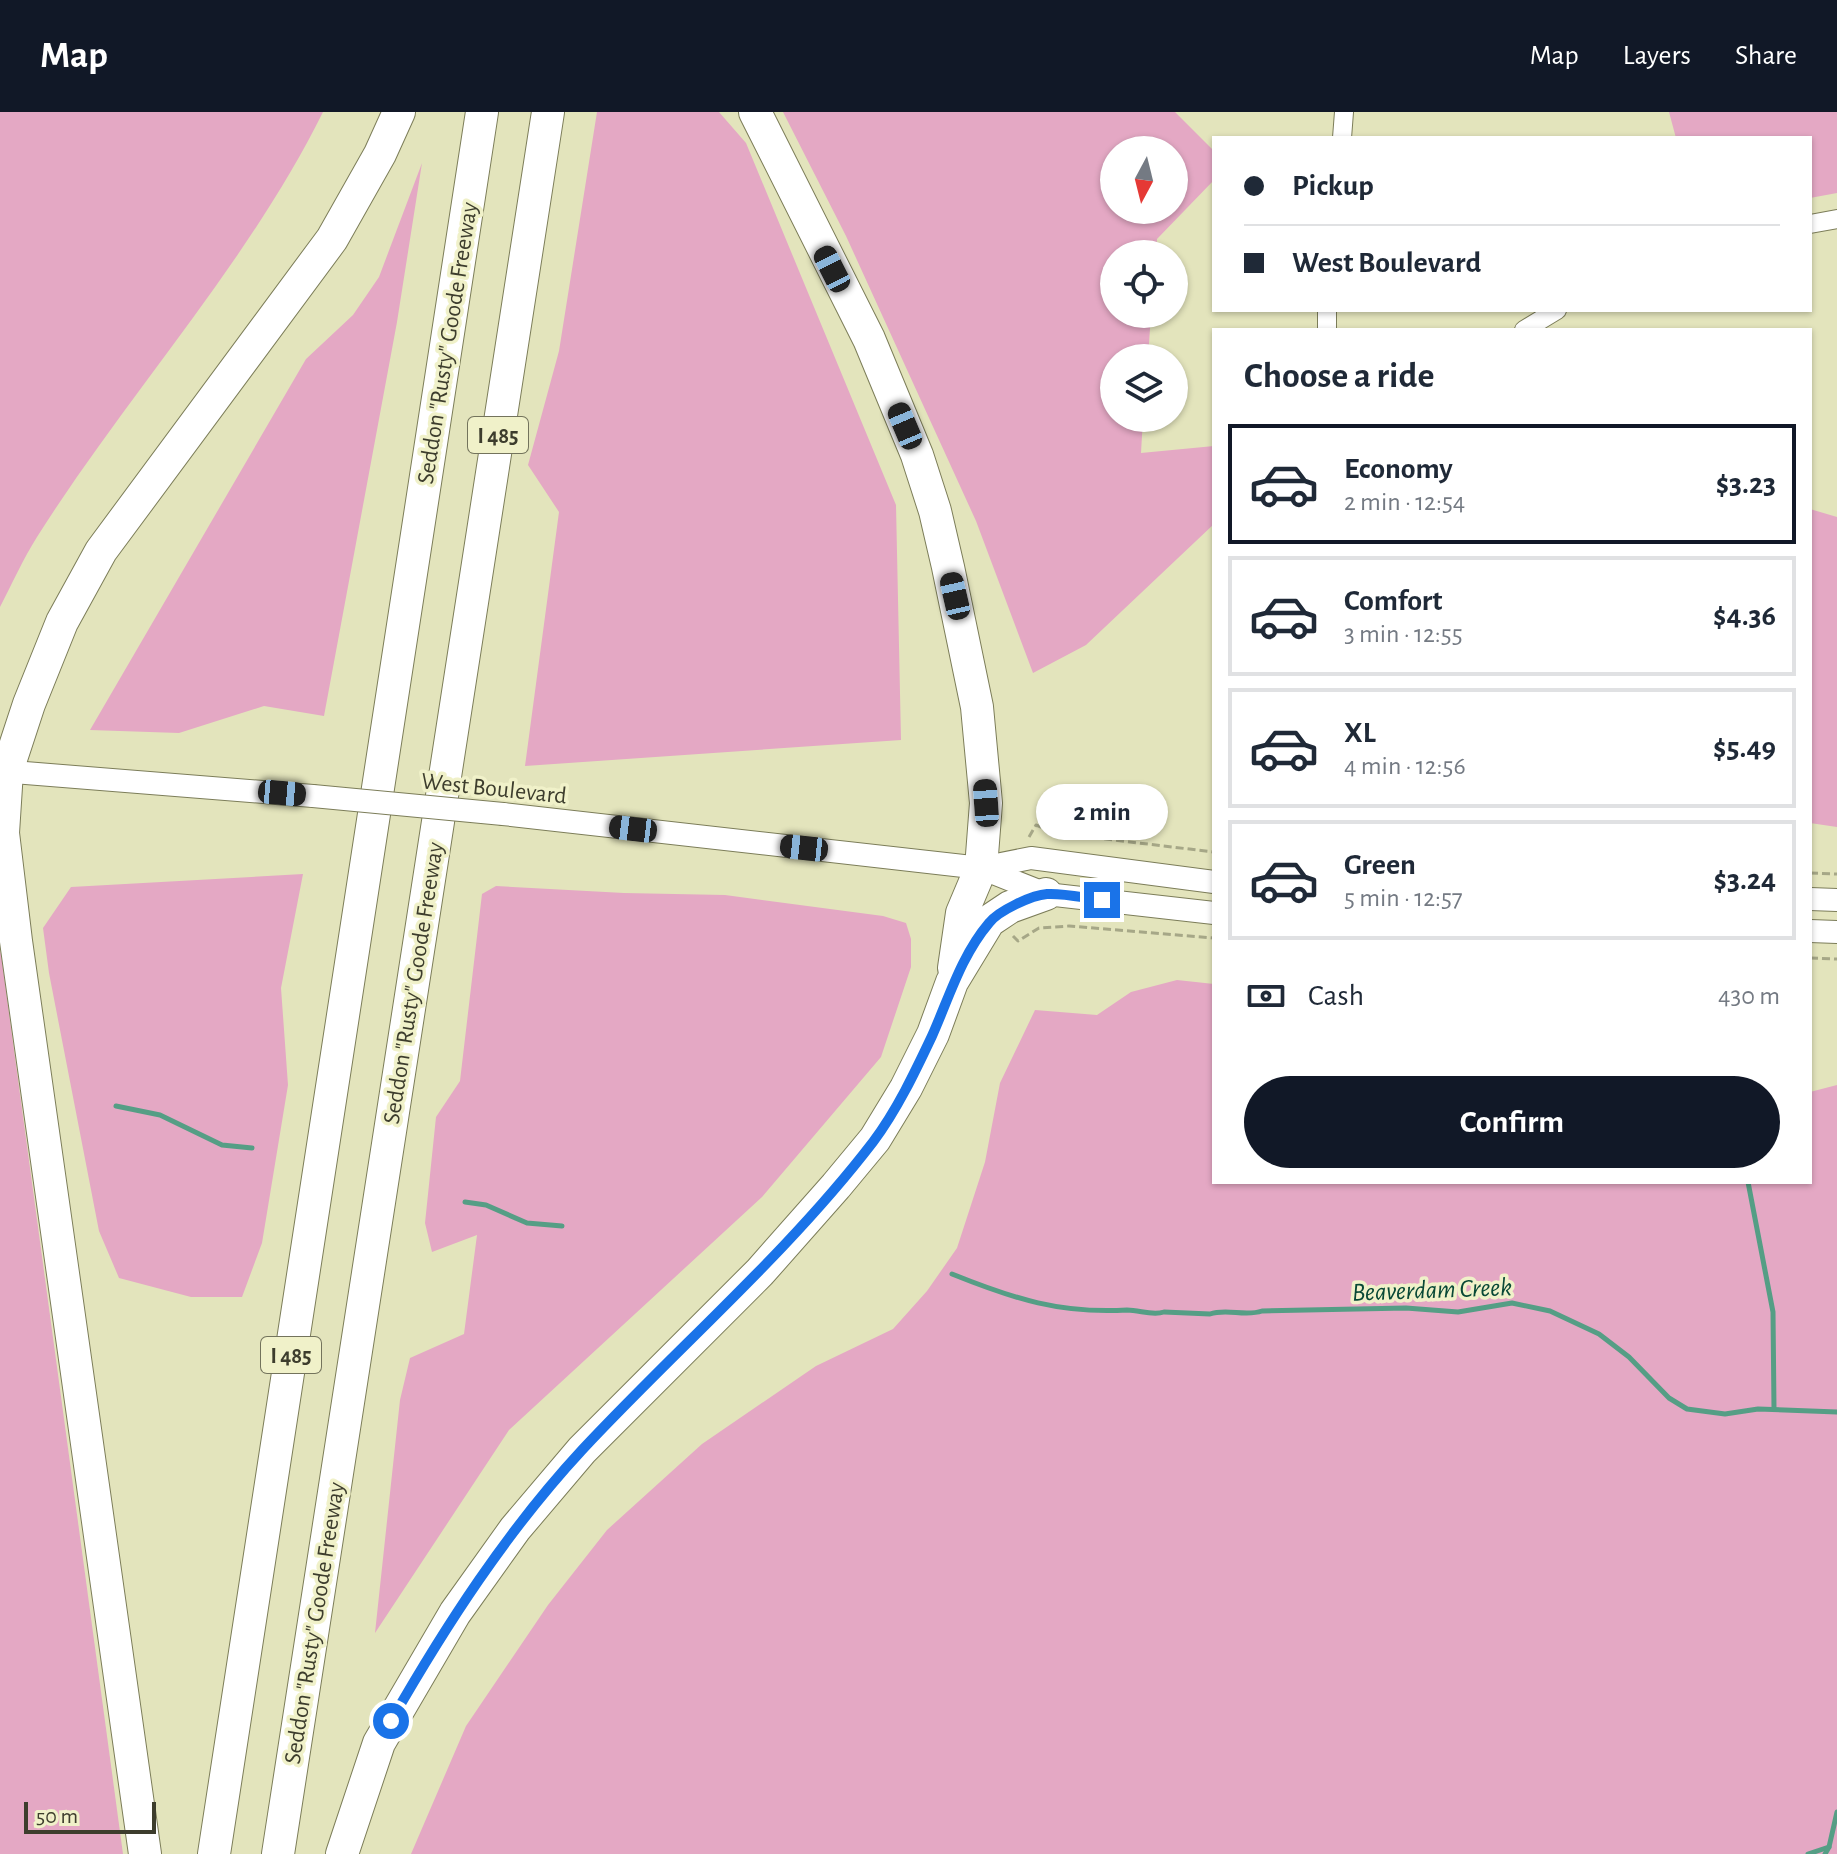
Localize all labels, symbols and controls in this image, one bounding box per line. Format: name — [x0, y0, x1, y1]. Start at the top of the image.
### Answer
text: Map — [40, 37, 108, 75]
text: Map — [1530, 42, 1579, 70]
text: Layers — [1623, 42, 1691, 70]
text: Share — [1735, 42, 1797, 70]
north arrow — [1100, 136, 1188, 224]
map controls — [1100, 136, 1188, 432]
text: Pickup — [1292, 171, 1374, 201]
street label: Seddon "Rusty" Goode Freeway — [414, 200, 482, 486]
button: locate — [1100, 240, 1188, 328]
car — [810, 242, 854, 296]
text: West Boulevard — [1292, 248, 1481, 278]
button: layers — [1100, 344, 1188, 432]
text: Choose a ride — [1244, 358, 1434, 394]
car — [885, 399, 925, 453]
road number: I 485 — [468, 417, 528, 453]
icon: car — [1248, 448, 1320, 520]
text: Economy — [1344, 454, 1453, 484]
text: $3.23 — [1716, 469, 1776, 499]
text: 2 min · 12:54 — [1344, 489, 1465, 515]
car — [938, 570, 972, 622]
icon: car — [1248, 580, 1320, 652]
text: Comfort — [1344, 586, 1443, 616]
text: $4.36 — [1713, 601, 1776, 631]
text: 3 min · 12:55 — [1344, 621, 1463, 647]
icon: car — [1248, 712, 1320, 784]
text: XL — [1344, 718, 1376, 748]
text: $5.49 — [1713, 733, 1776, 763]
text: 4 min · 12:56 — [1344, 753, 1466, 779]
street label: West Boulevard — [420, 769, 568, 809]
car — [972, 778, 1000, 828]
car — [257, 779, 307, 807]
callout: 2 min — [1036, 784, 1168, 840]
text: 2 min — [1073, 799, 1131, 825]
car — [608, 814, 658, 844]
car — [779, 834, 829, 862]
street label: Seddon "Rusty" Goode Freeway — [380, 840, 448, 1126]
icon: car — [1248, 844, 1320, 916]
text: Green — [1344, 850, 1416, 880]
text: $3.24 — [1713, 865, 1776, 895]
route end — [1084, 882, 1120, 918]
text: 5 min · 12:57 — [1344, 885, 1463, 911]
icon: cash — [1244, 974, 1288, 1018]
text: Cash — [1308, 981, 1364, 1011]
text: 430 m — [1718, 983, 1780, 1009]
button: Confirm — [1244, 1076, 1780, 1168]
water label: Beaverdam Creek — [1352, 1274, 1513, 1306]
road number: I 485 — [261, 1337, 321, 1373]
street label: Seddon "Rusty" Goode Freeway — [281, 1480, 349, 1766]
route start — [373, 1703, 409, 1739]
scale bar — [24, 1798, 156, 1834]
text: 50 m — [36, 1805, 78, 1827]

